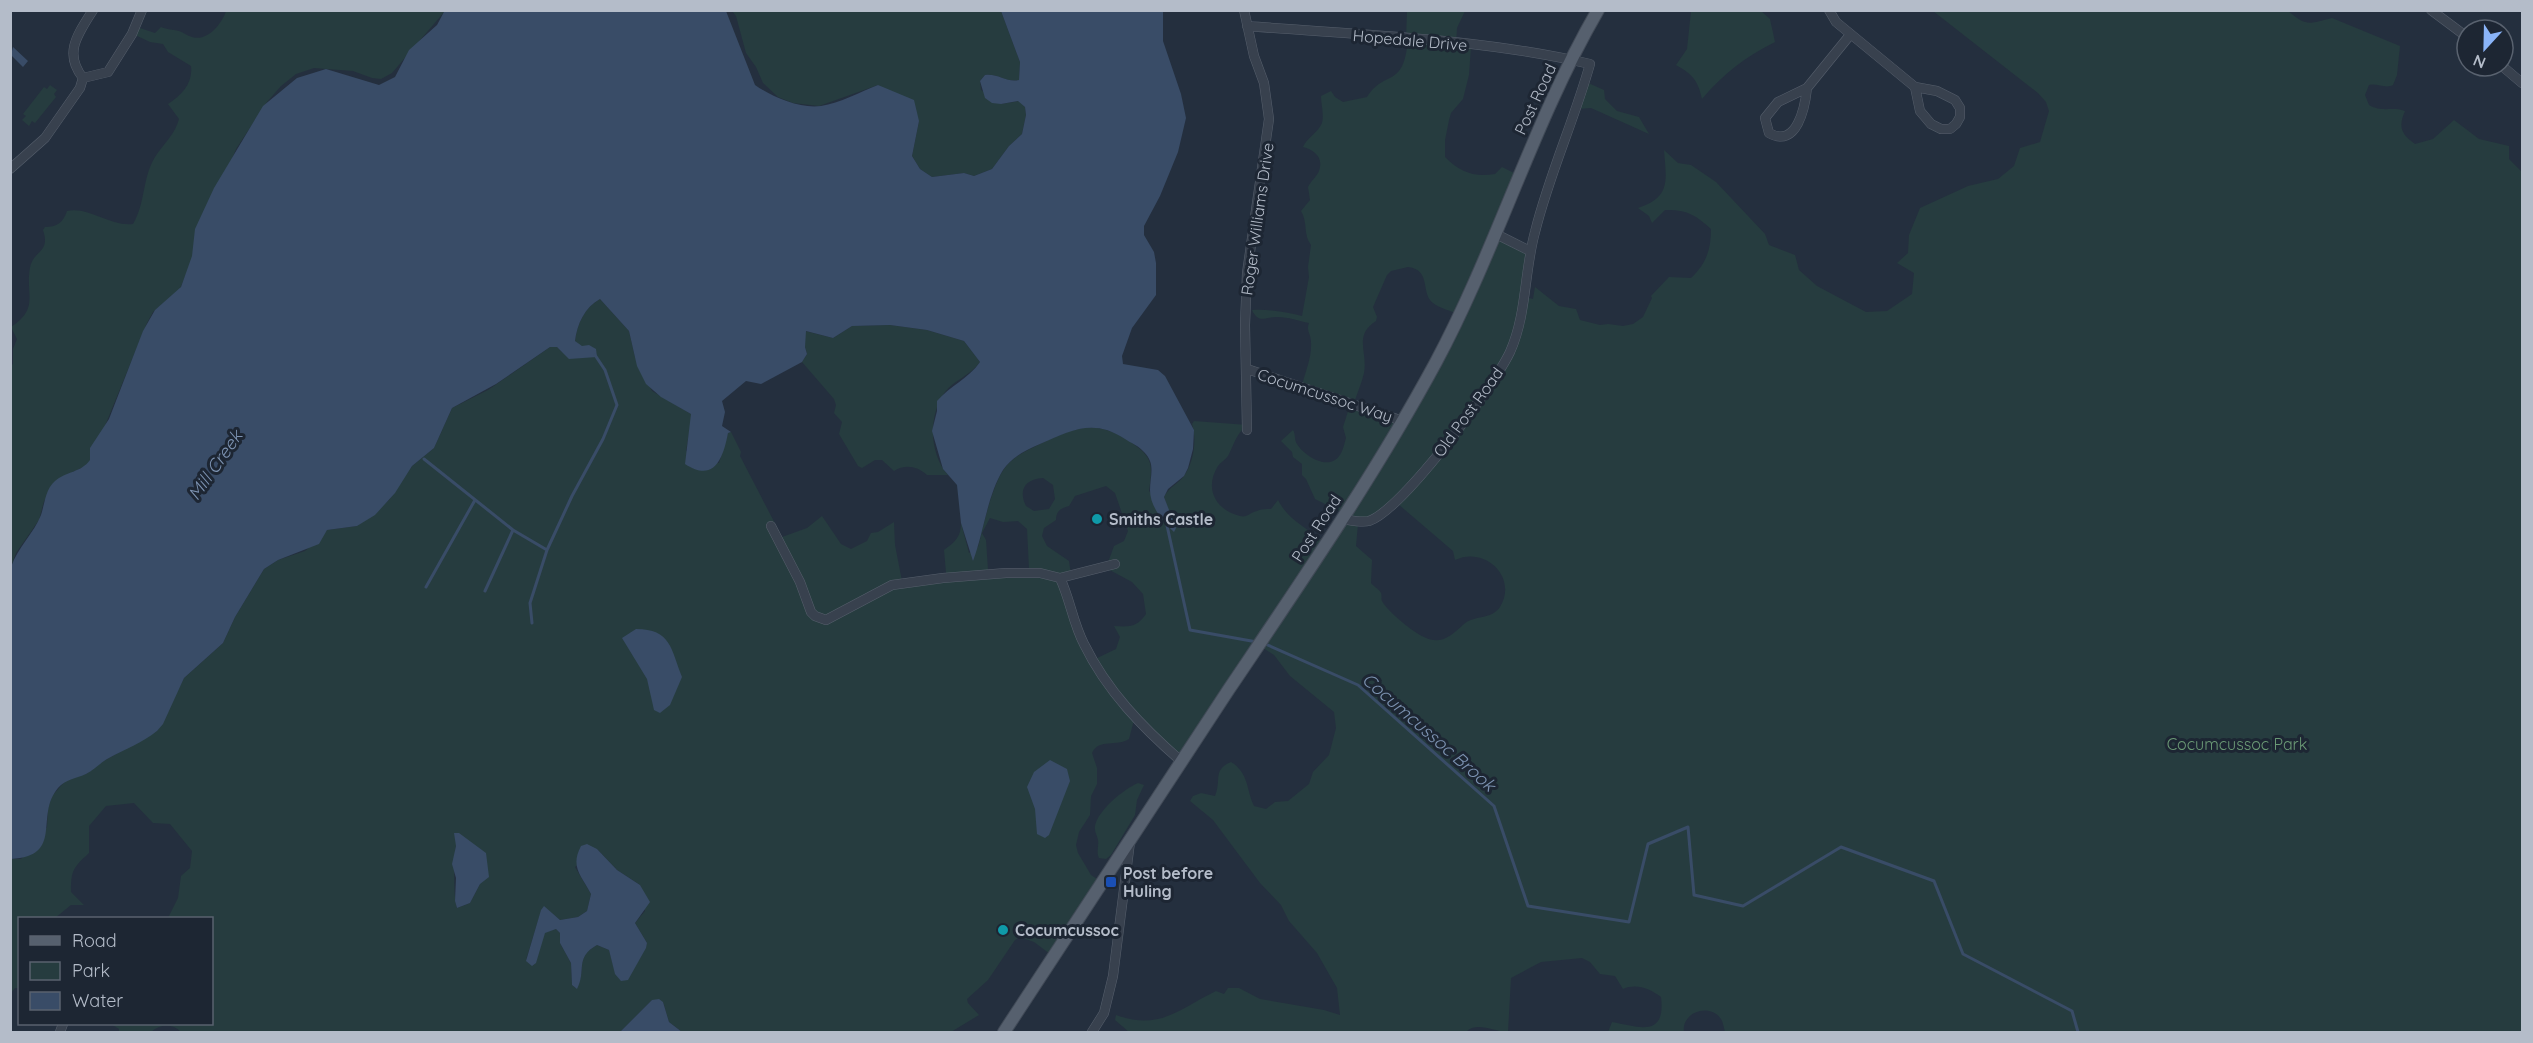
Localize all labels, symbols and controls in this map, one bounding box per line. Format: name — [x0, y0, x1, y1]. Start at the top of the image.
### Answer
north arrow — [2455, 18, 2515, 78]
street label: Hopedale Drive — [1352, 25, 1468, 55]
text: N — [2470, 50, 2489, 73]
street label: Post Road — [1510, 60, 1560, 138]
street label: Roger Williams Drive — [1236, 141, 1278, 297]
street label: Old Post Road — [1429, 363, 1507, 461]
street label: Cocumcussoc Way — [1255, 364, 1395, 426]
water label: Mill Creek — [183, 424, 248, 504]
street label: Post Road — [1287, 491, 1345, 565]
place label: Smiths Castle — [1109, 509, 1213, 529]
marker: Smiths Castle — [1090, 512, 1104, 526]
water label: Cocumcussoc Brook — [1357, 668, 1502, 797]
park label: Cocumcussoc Park — [2167, 734, 2307, 754]
place label: Post before Huling — [1123, 863, 1213, 901]
marker: Post before Huling — [1104, 875, 1118, 889]
legend — [18, 917, 213, 1025]
place label: Cocumcussoc — [1015, 920, 1119, 940]
marker: Cocumcussoc — [996, 923, 1010, 937]
text: Road — [72, 929, 117, 952]
text: Park — [72, 959, 110, 982]
text: Water — [72, 989, 123, 1012]

